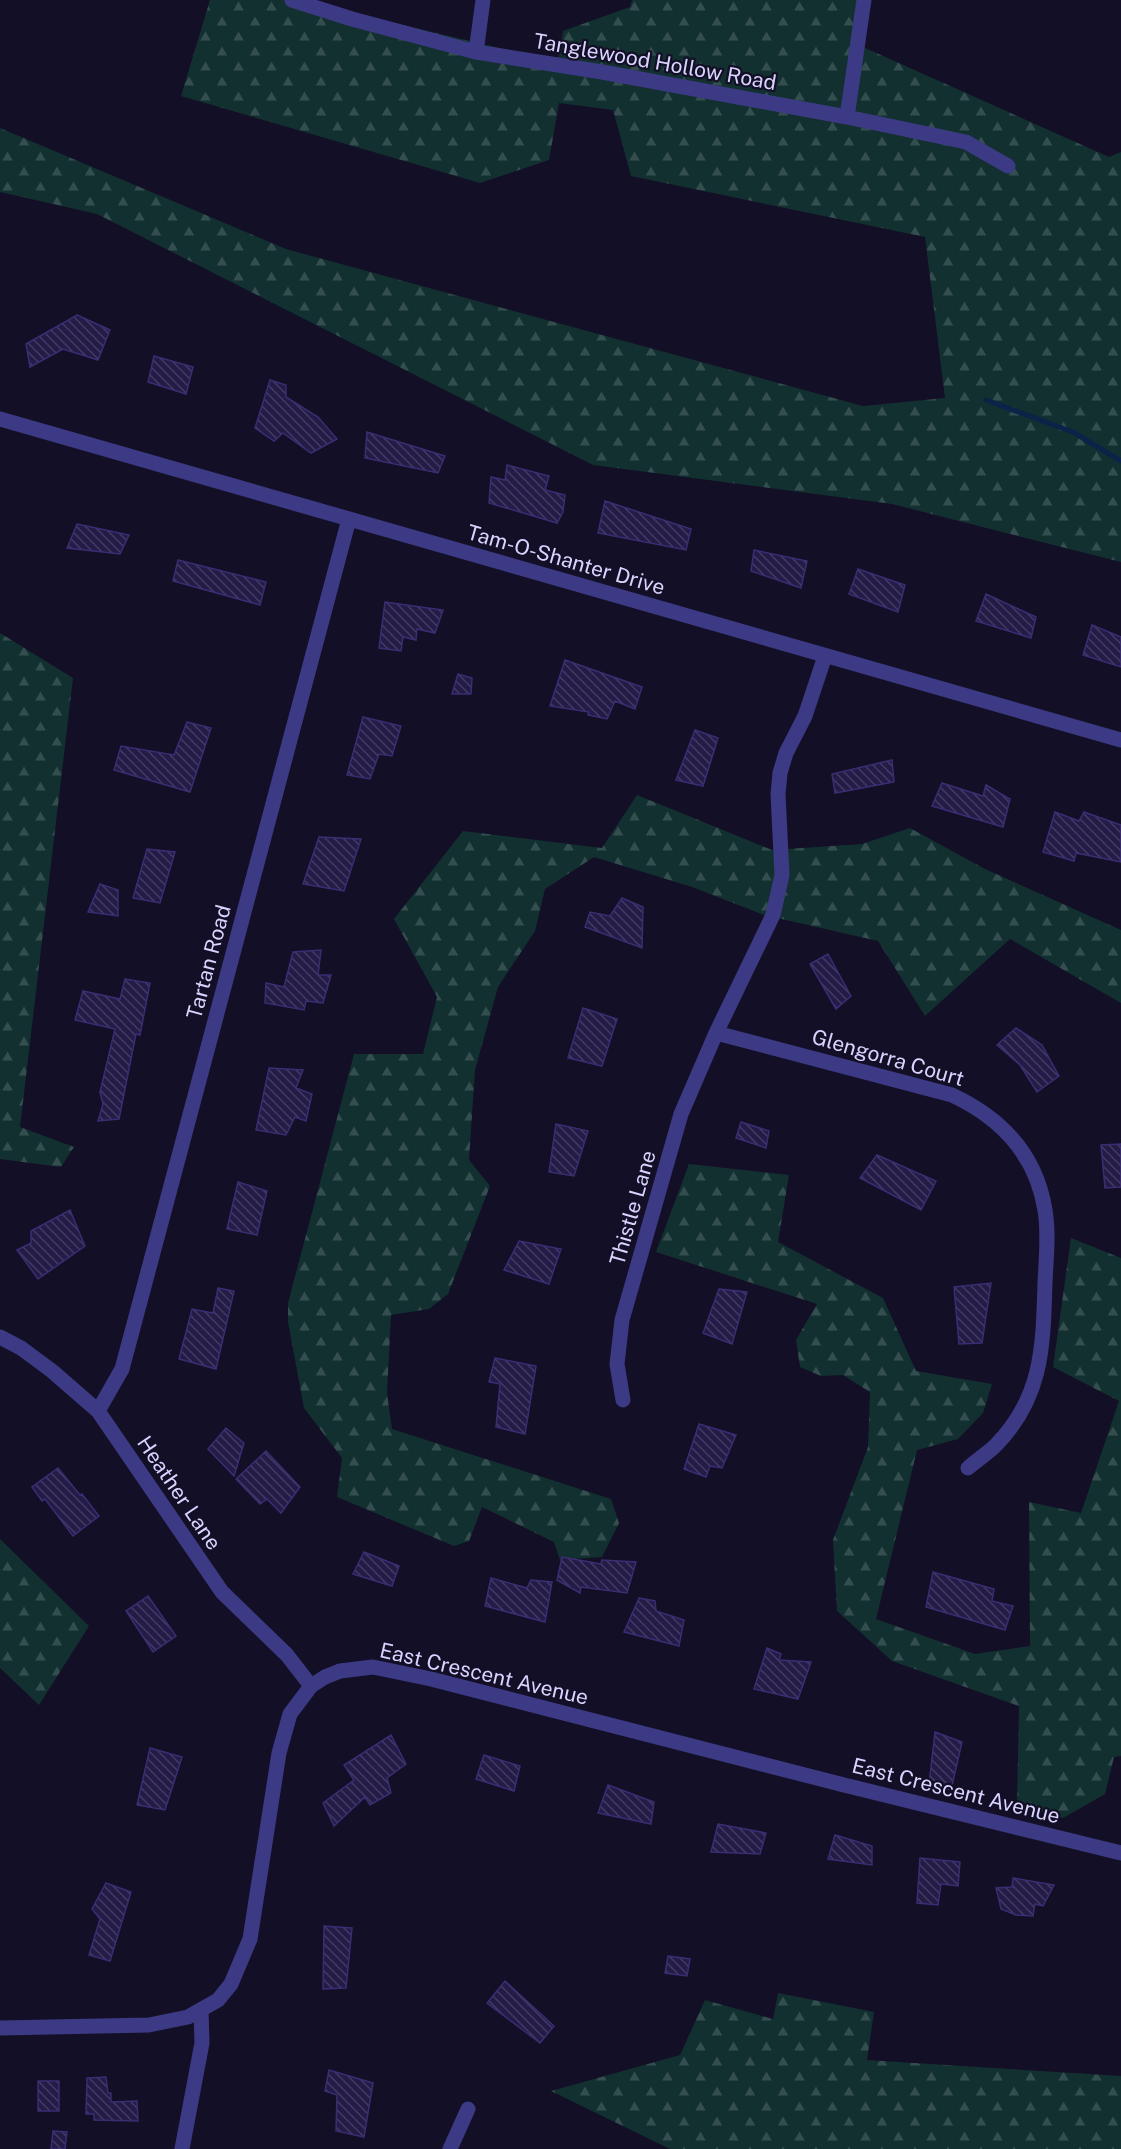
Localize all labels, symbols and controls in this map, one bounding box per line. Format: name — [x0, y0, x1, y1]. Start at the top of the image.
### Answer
street label: Tanglewood Hollow Road — [532, 28, 778, 95]
street label: Tam-O-Shanter Drive — [464, 519, 668, 600]
street label: Tartan Road — [181, 902, 236, 1022]
street label: Glengorra Court — [809, 1024, 967, 1091]
street label: Thistle Lane — [604, 1147, 661, 1268]
street label: Heather Lane — [132, 1431, 227, 1554]
street label: East Crescent Avenue — [377, 1637, 591, 1710]
street label: East Crescent Avenue — [850, 1753, 1063, 1828]

